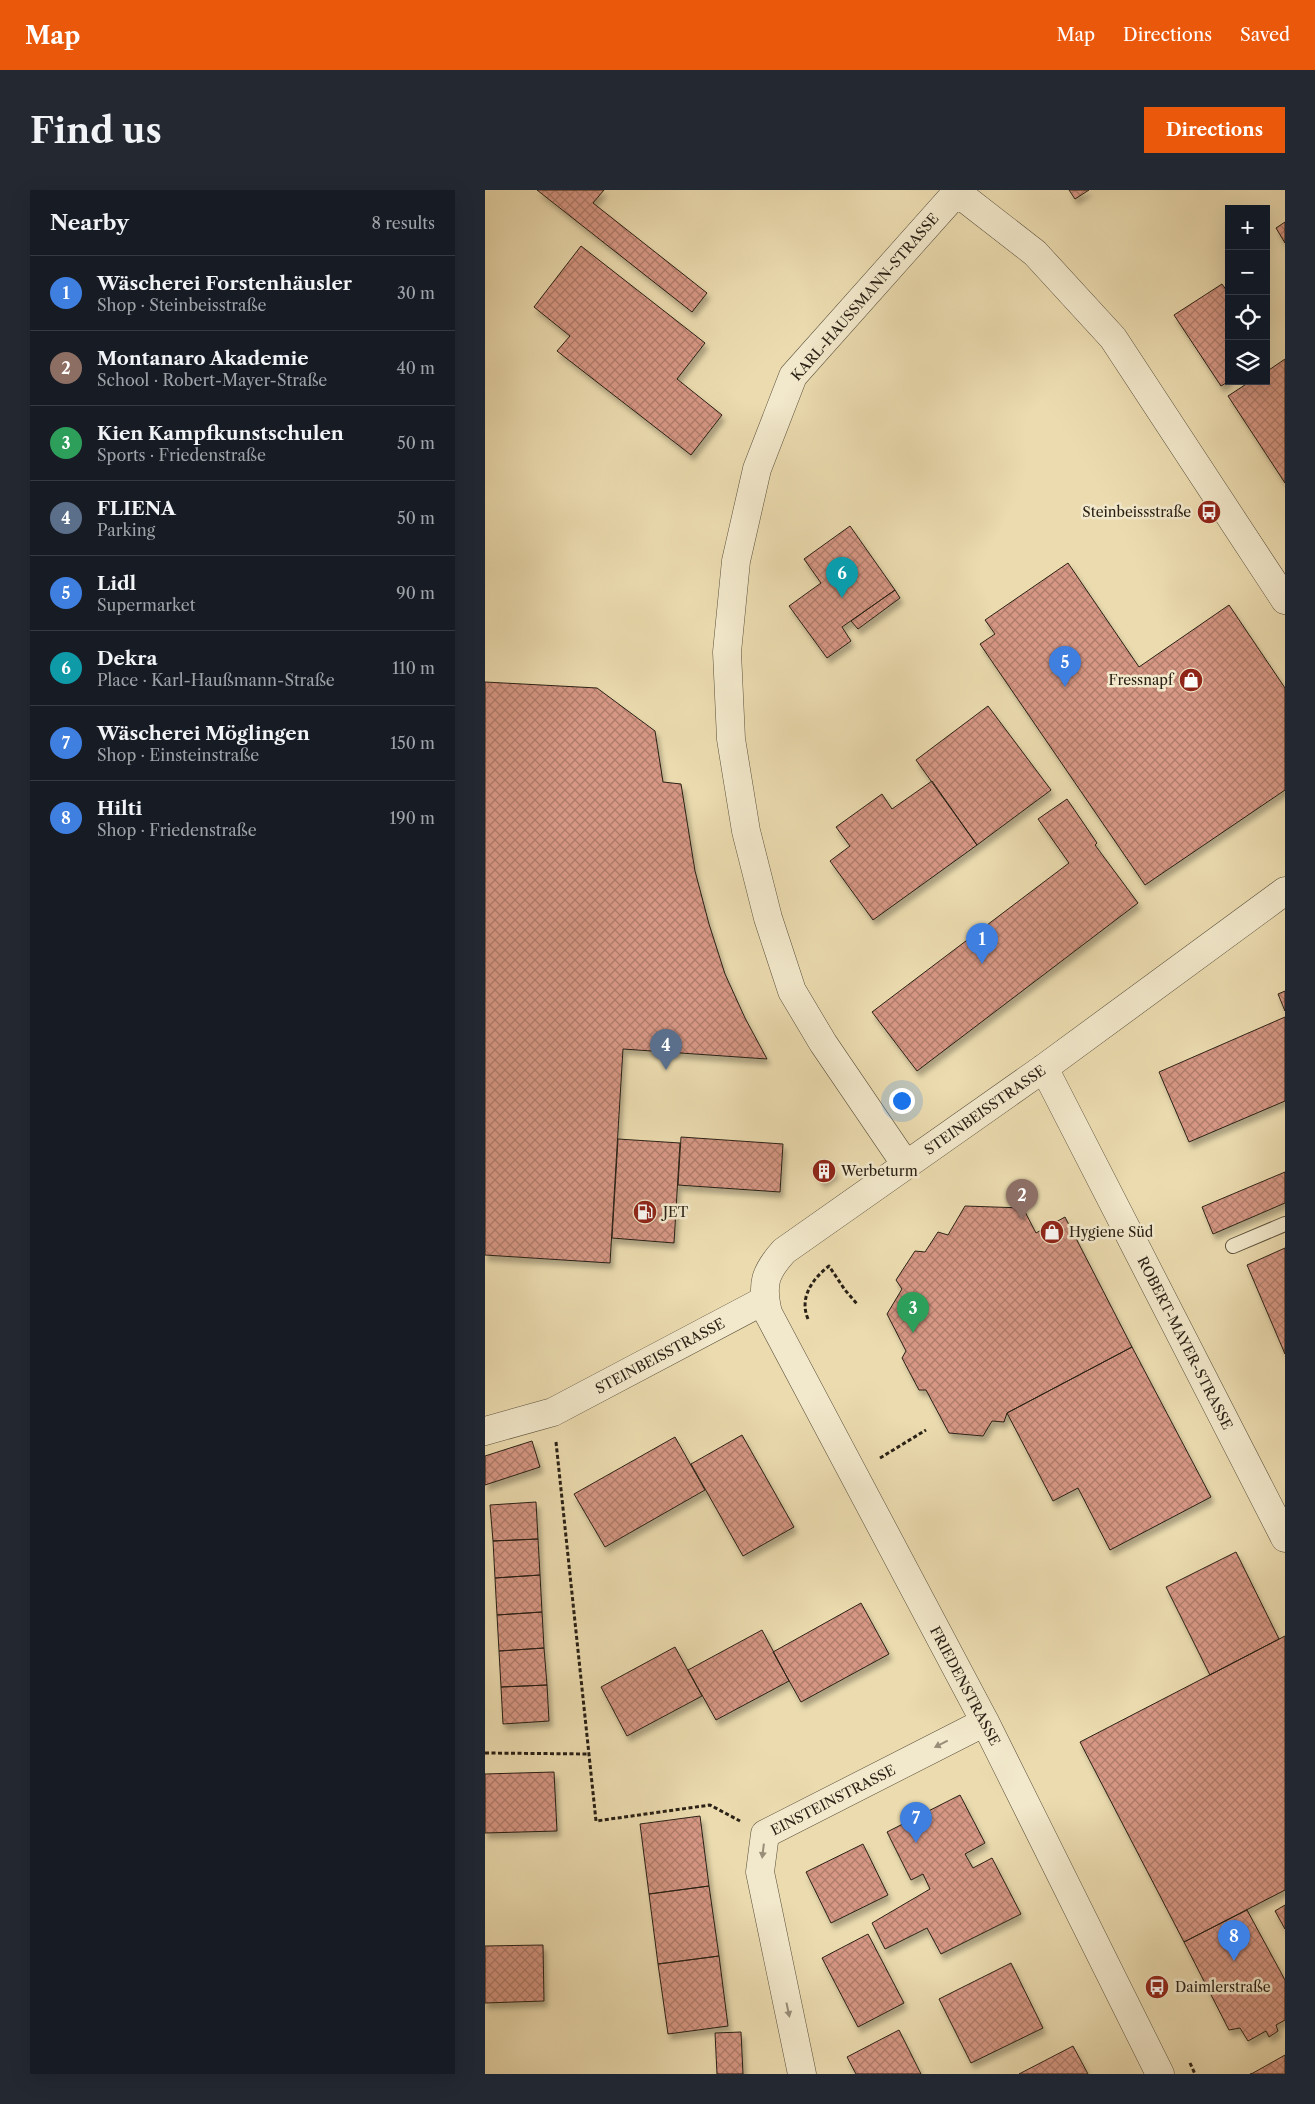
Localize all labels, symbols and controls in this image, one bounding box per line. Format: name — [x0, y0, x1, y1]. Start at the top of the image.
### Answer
text: Map — [25, 21, 80, 50]
text: Map — [1056, 24, 1095, 46]
text: Directions — [1123, 24, 1212, 46]
text: Saved — [1240, 24, 1290, 46]
button: Directions — [1144, 107, 1285, 153]
text: Find us — [30, 109, 162, 152]
map controls — [1225, 205, 1270, 385]
button: + — [1225, 205, 1270, 250]
text: Nearby — [50, 210, 129, 235]
street label: KARL-HAUSSMANN-STRASSE — [787, 210, 943, 384]
text: 8 results — [372, 213, 435, 233]
button: − — [1225, 250, 1270, 295]
text: Wäscherei Forstenhäusler — [97, 272, 352, 295]
text: 1 — [62, 283, 70, 303]
text: 30 m — [397, 283, 435, 303]
text: Shop · Steinbeisstraße — [97, 295, 267, 315]
button: locate — [1225, 295, 1270, 340]
button: layers — [1225, 340, 1270, 385]
text: Montanaro Akademie — [97, 347, 309, 370]
text: 2 — [61, 358, 71, 378]
text: 40 m — [396, 358, 435, 378]
text: School · Robert-Mayer-Straße — [97, 370, 327, 390]
text: Kien Kampfkunstschulen — [97, 422, 344, 445]
text: 3 — [61, 433, 71, 453]
text: 50 m — [397, 433, 435, 453]
text: Sports · Friedenstraße — [97, 445, 266, 465]
text: FLIENA — [97, 497, 176, 520]
bus stop icon: Steinbeissstraße — [1196, 499, 1222, 525]
place label: Steinbeissstraße — [1082, 503, 1191, 521]
text: 4 — [61, 508, 71, 528]
text: 50 m — [397, 508, 435, 528]
text: Parking — [97, 520, 155, 540]
pin: 6 — [826, 557, 858, 598]
text: Lidl — [97, 572, 136, 595]
text: 5 — [62, 583, 70, 603]
text: 90 m — [396, 583, 435, 603]
text: Supermarket — [97, 595, 195, 615]
pin: 5 — [1049, 646, 1081, 687]
text: Dekra — [97, 647, 158, 670]
text: 6 — [61, 658, 71, 678]
text: 110 m — [392, 658, 435, 678]
shop icon: Fressnapf — [1178, 667, 1204, 693]
text: Place · Karl-Haußmann-Straße — [97, 670, 335, 690]
place label: Fressnapf — [1108, 671, 1175, 689]
text: Wäscherei Möglingen — [97, 722, 310, 745]
text: 7 — [62, 733, 70, 753]
text: 150 m — [390, 733, 435, 753]
text: Shop · Einsteinstraße — [97, 745, 259, 765]
text: Hilti — [97, 797, 142, 820]
text: 8 — [61, 808, 71, 828]
text: 190 m — [390, 808, 435, 828]
text: Shop · Friedenstraße — [97, 820, 257, 840]
pin: 1 — [966, 923, 998, 964]
pin: 4 — [650, 1029, 682, 1070]
street label: STEINBEISSTRASSE — [921, 1061, 1049, 1159]
your location — [889, 1088, 915, 1114]
building icon: Werbeturm — [811, 1158, 837, 1184]
place label: Werbeturm — [840, 1162, 918, 1180]
pin: 2 — [1006, 1179, 1038, 1220]
fuel station icon: JET — [632, 1199, 658, 1225]
place label: JET — [661, 1203, 689, 1221]
shop icon: Hygiene Süd — [1039, 1219, 1065, 1245]
place label: Hygiene Süd — [1069, 1223, 1154, 1241]
street label: ROBERT-MAYER-STRASSE — [1133, 1253, 1237, 1433]
pin: 3 — [897, 1292, 929, 1333]
street label: STEINBEISSTRASSE — [592, 1314, 728, 1398]
street label: FRIEDENSTRASSE — [926, 1623, 1004, 1749]
one-way arrow — [934, 1740, 949, 1748]
street label: EINSTEINSTRASSE — [768, 1761, 898, 1839]
pin: 7 — [900, 1802, 932, 1843]
one-way arrow — [758, 1843, 766, 1859]
pin: 8 — [1218, 1920, 1250, 1961]
bus stop icon: Daimlerstraße — [1144, 1974, 1170, 2000]
place label: Daimlerstraße — [1175, 1978, 1271, 1996]
one-way arrow — [784, 2003, 792, 2018]

